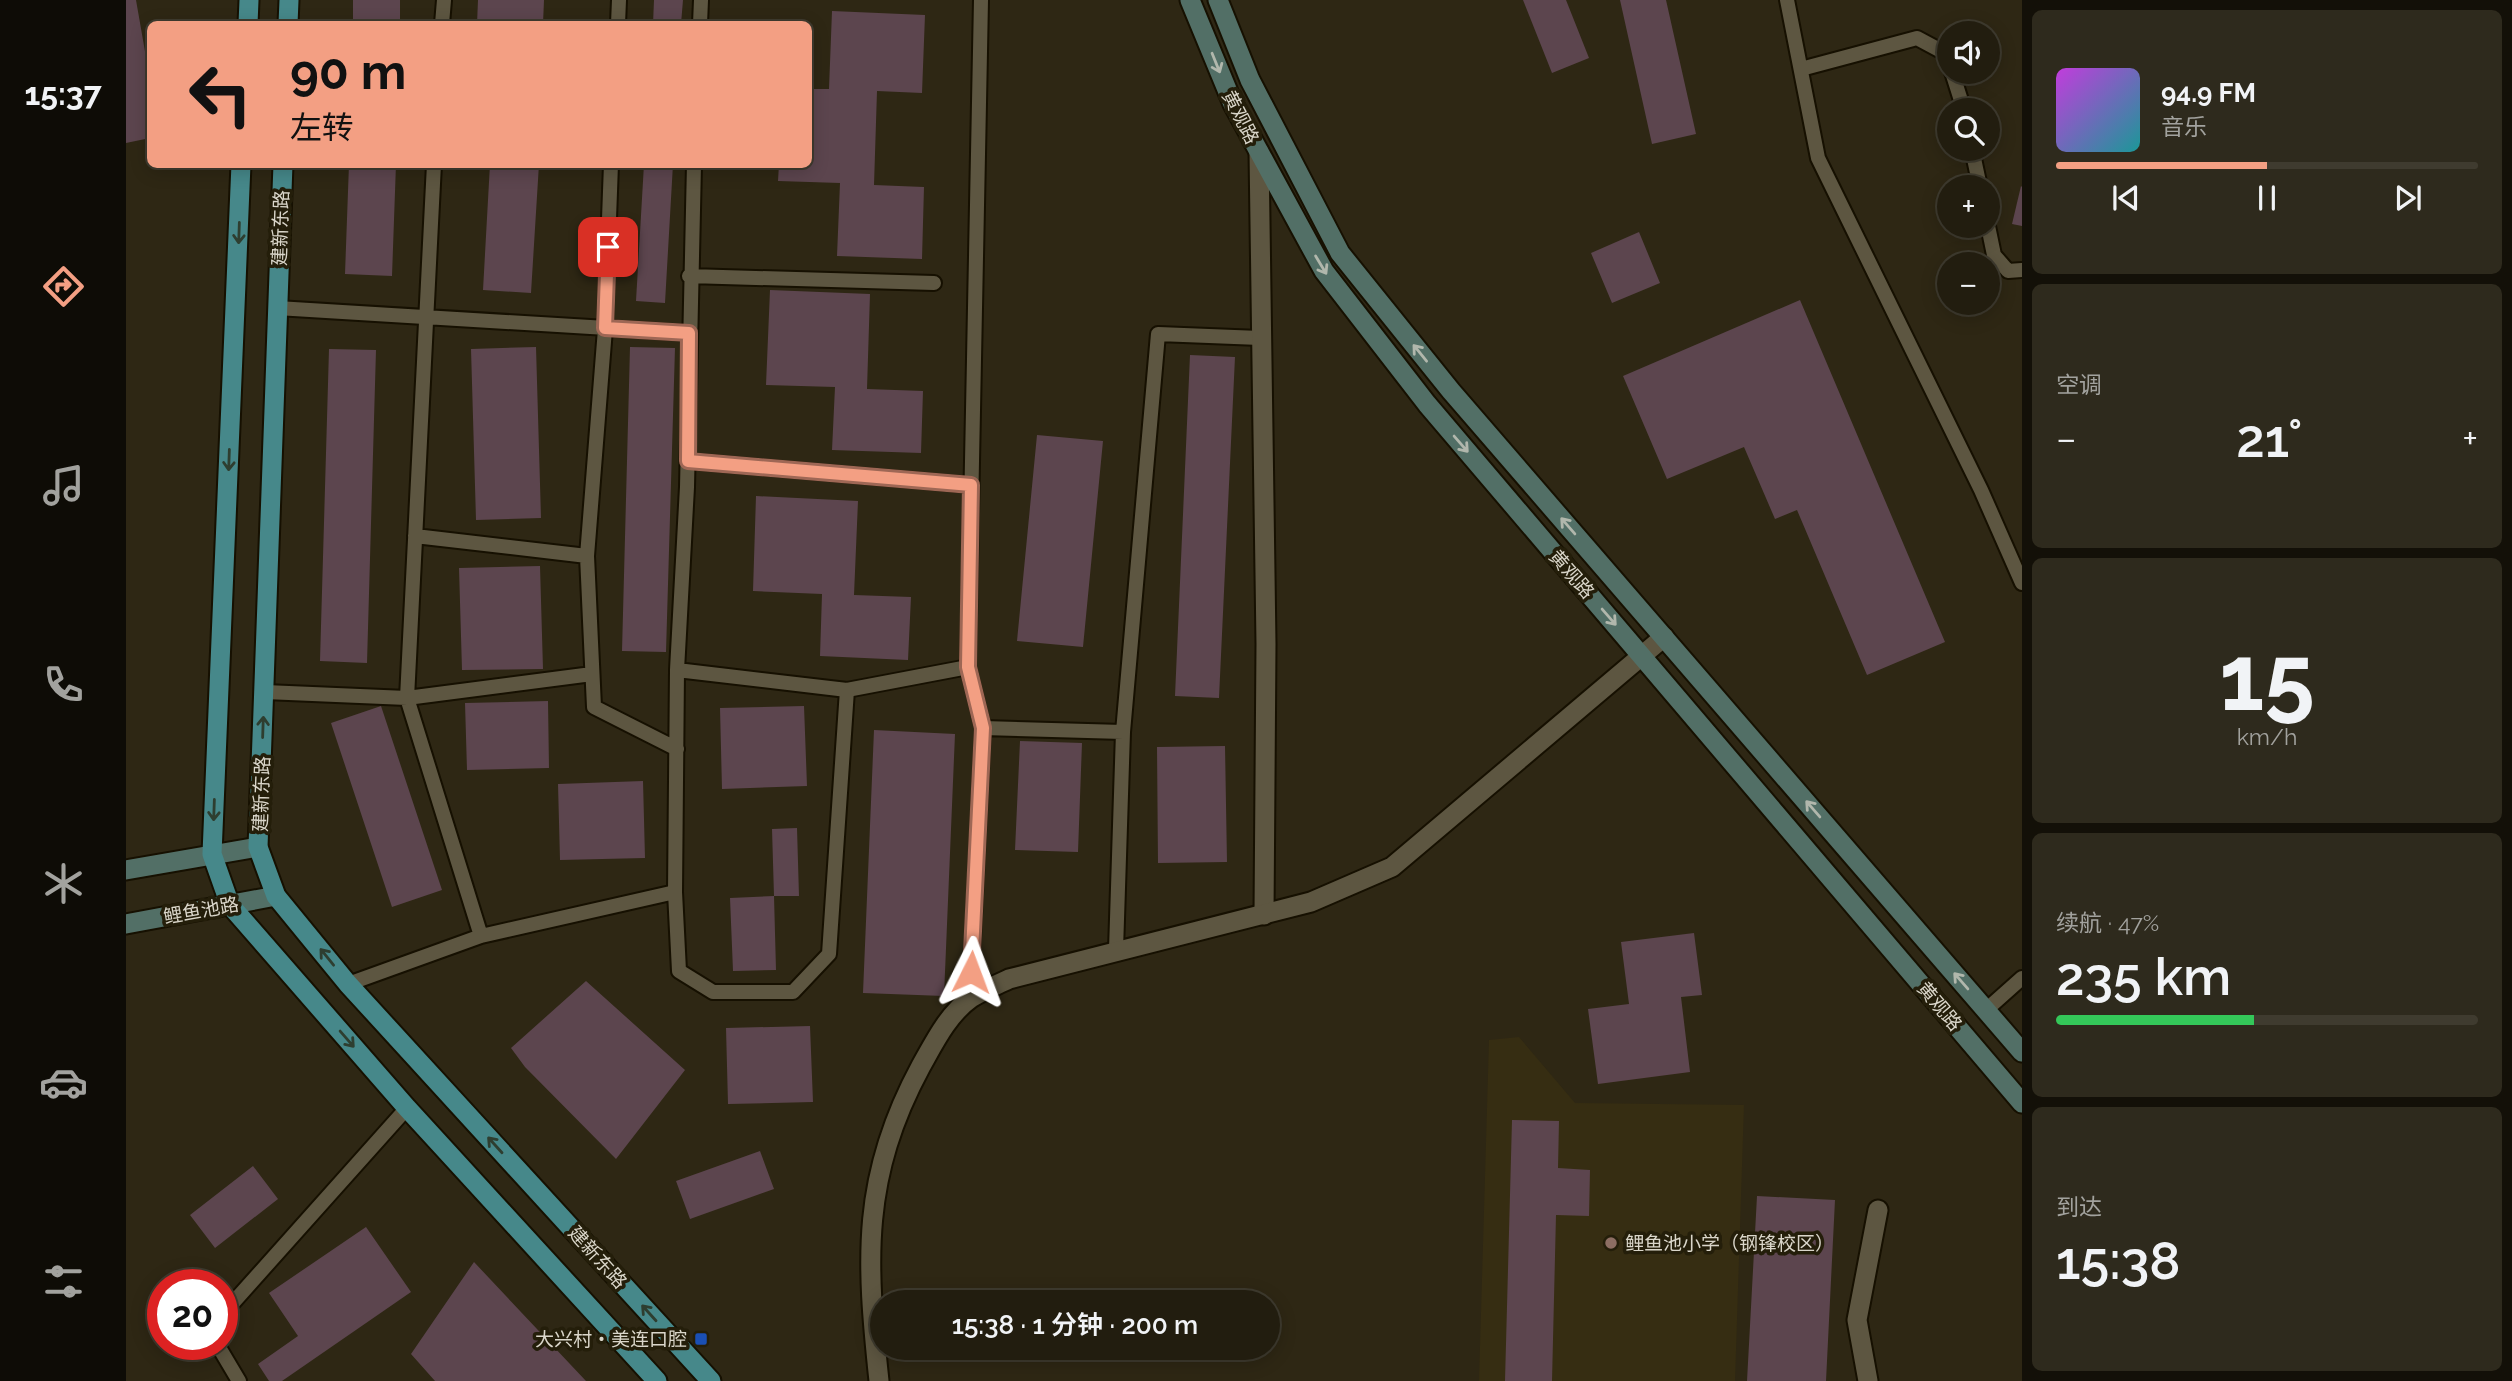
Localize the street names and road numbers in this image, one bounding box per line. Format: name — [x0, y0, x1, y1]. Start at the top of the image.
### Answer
street label: 黄观路 — [1218, 87, 1264, 147]
street label: 建新东路 — [268, 190, 292, 266]
street label: 黄观路 — [1545, 545, 1599, 603]
street label: 建新东路 — [249, 756, 273, 832]
street label: 鲤鱼池路 — [162, 893, 240, 927]
street label: 黄观路 — [1913, 977, 1967, 1035]
street label: 建新东路 — [564, 1221, 632, 1293]

